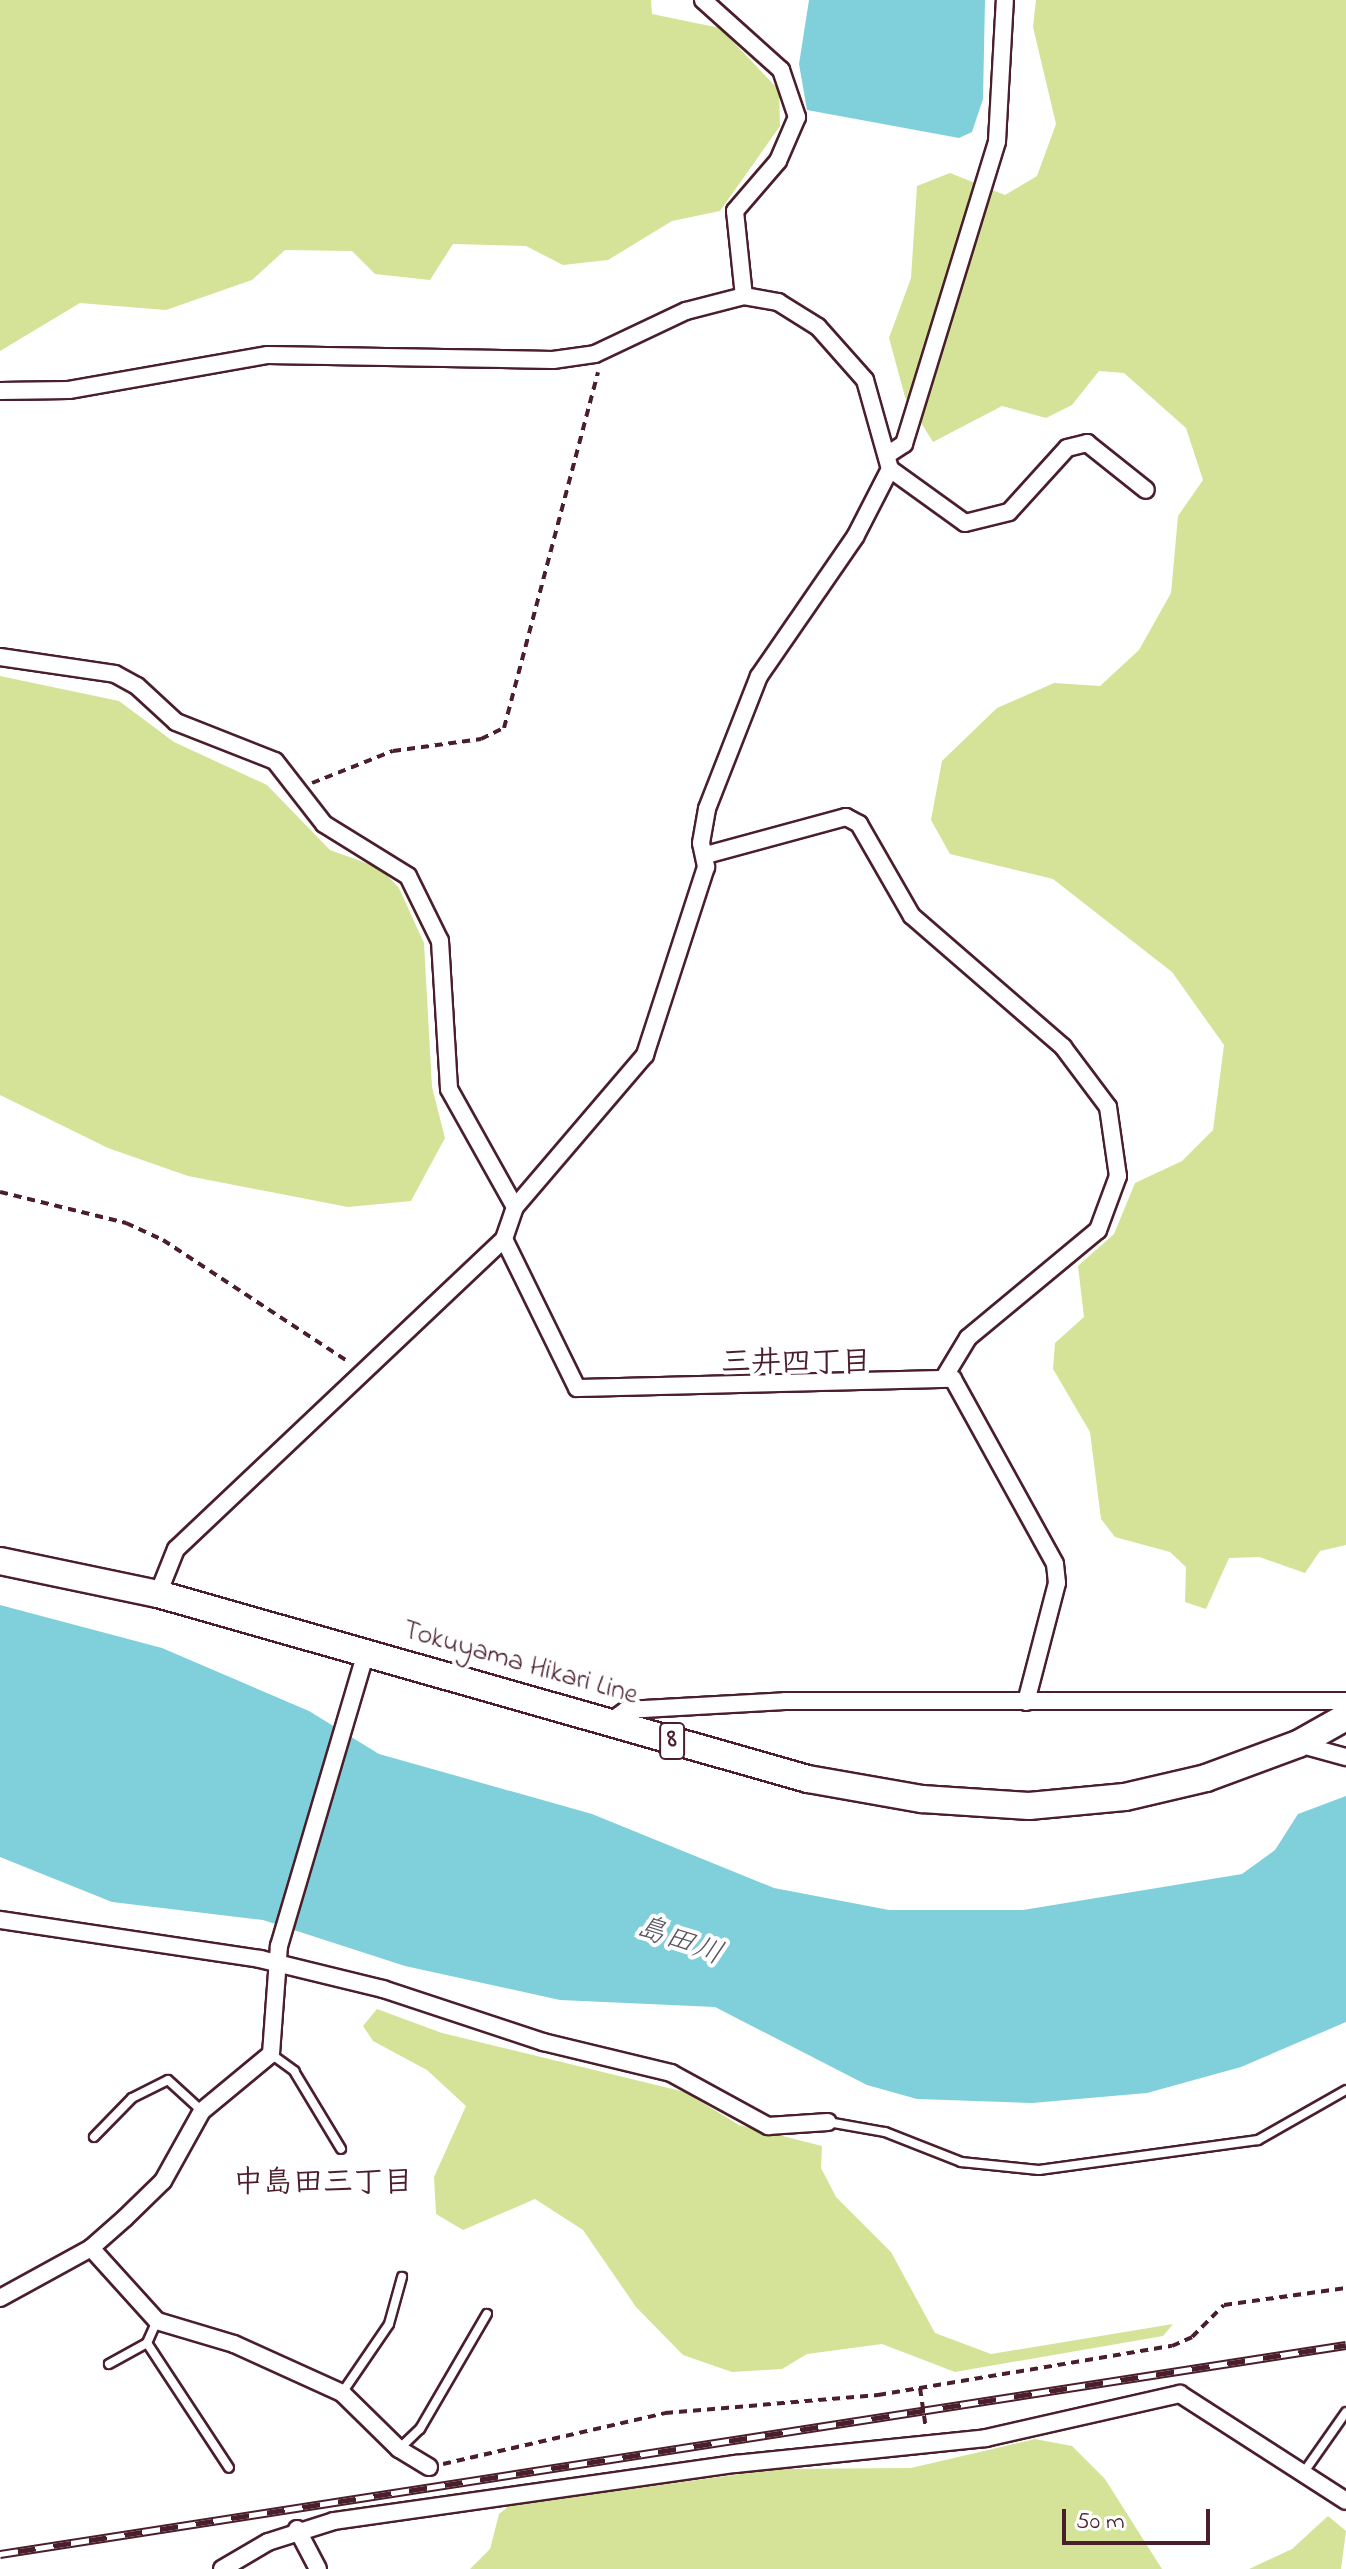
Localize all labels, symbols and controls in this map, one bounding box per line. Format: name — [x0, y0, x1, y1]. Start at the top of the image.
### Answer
district label: 三井四丁目 — [721, 1346, 871, 1382]
street label: Tokuyama Hikari Line — [399, 1614, 641, 1714]
road number: 8 — [658, 1719, 686, 1763]
water label: 島田川 — [631, 1910, 727, 1974]
district label: 中島田三丁目 — [233, 2166, 413, 2202]
scale bar — [1066, 2493, 1214, 2543]
text: 50 m — [1076, 2505, 1125, 2540]

